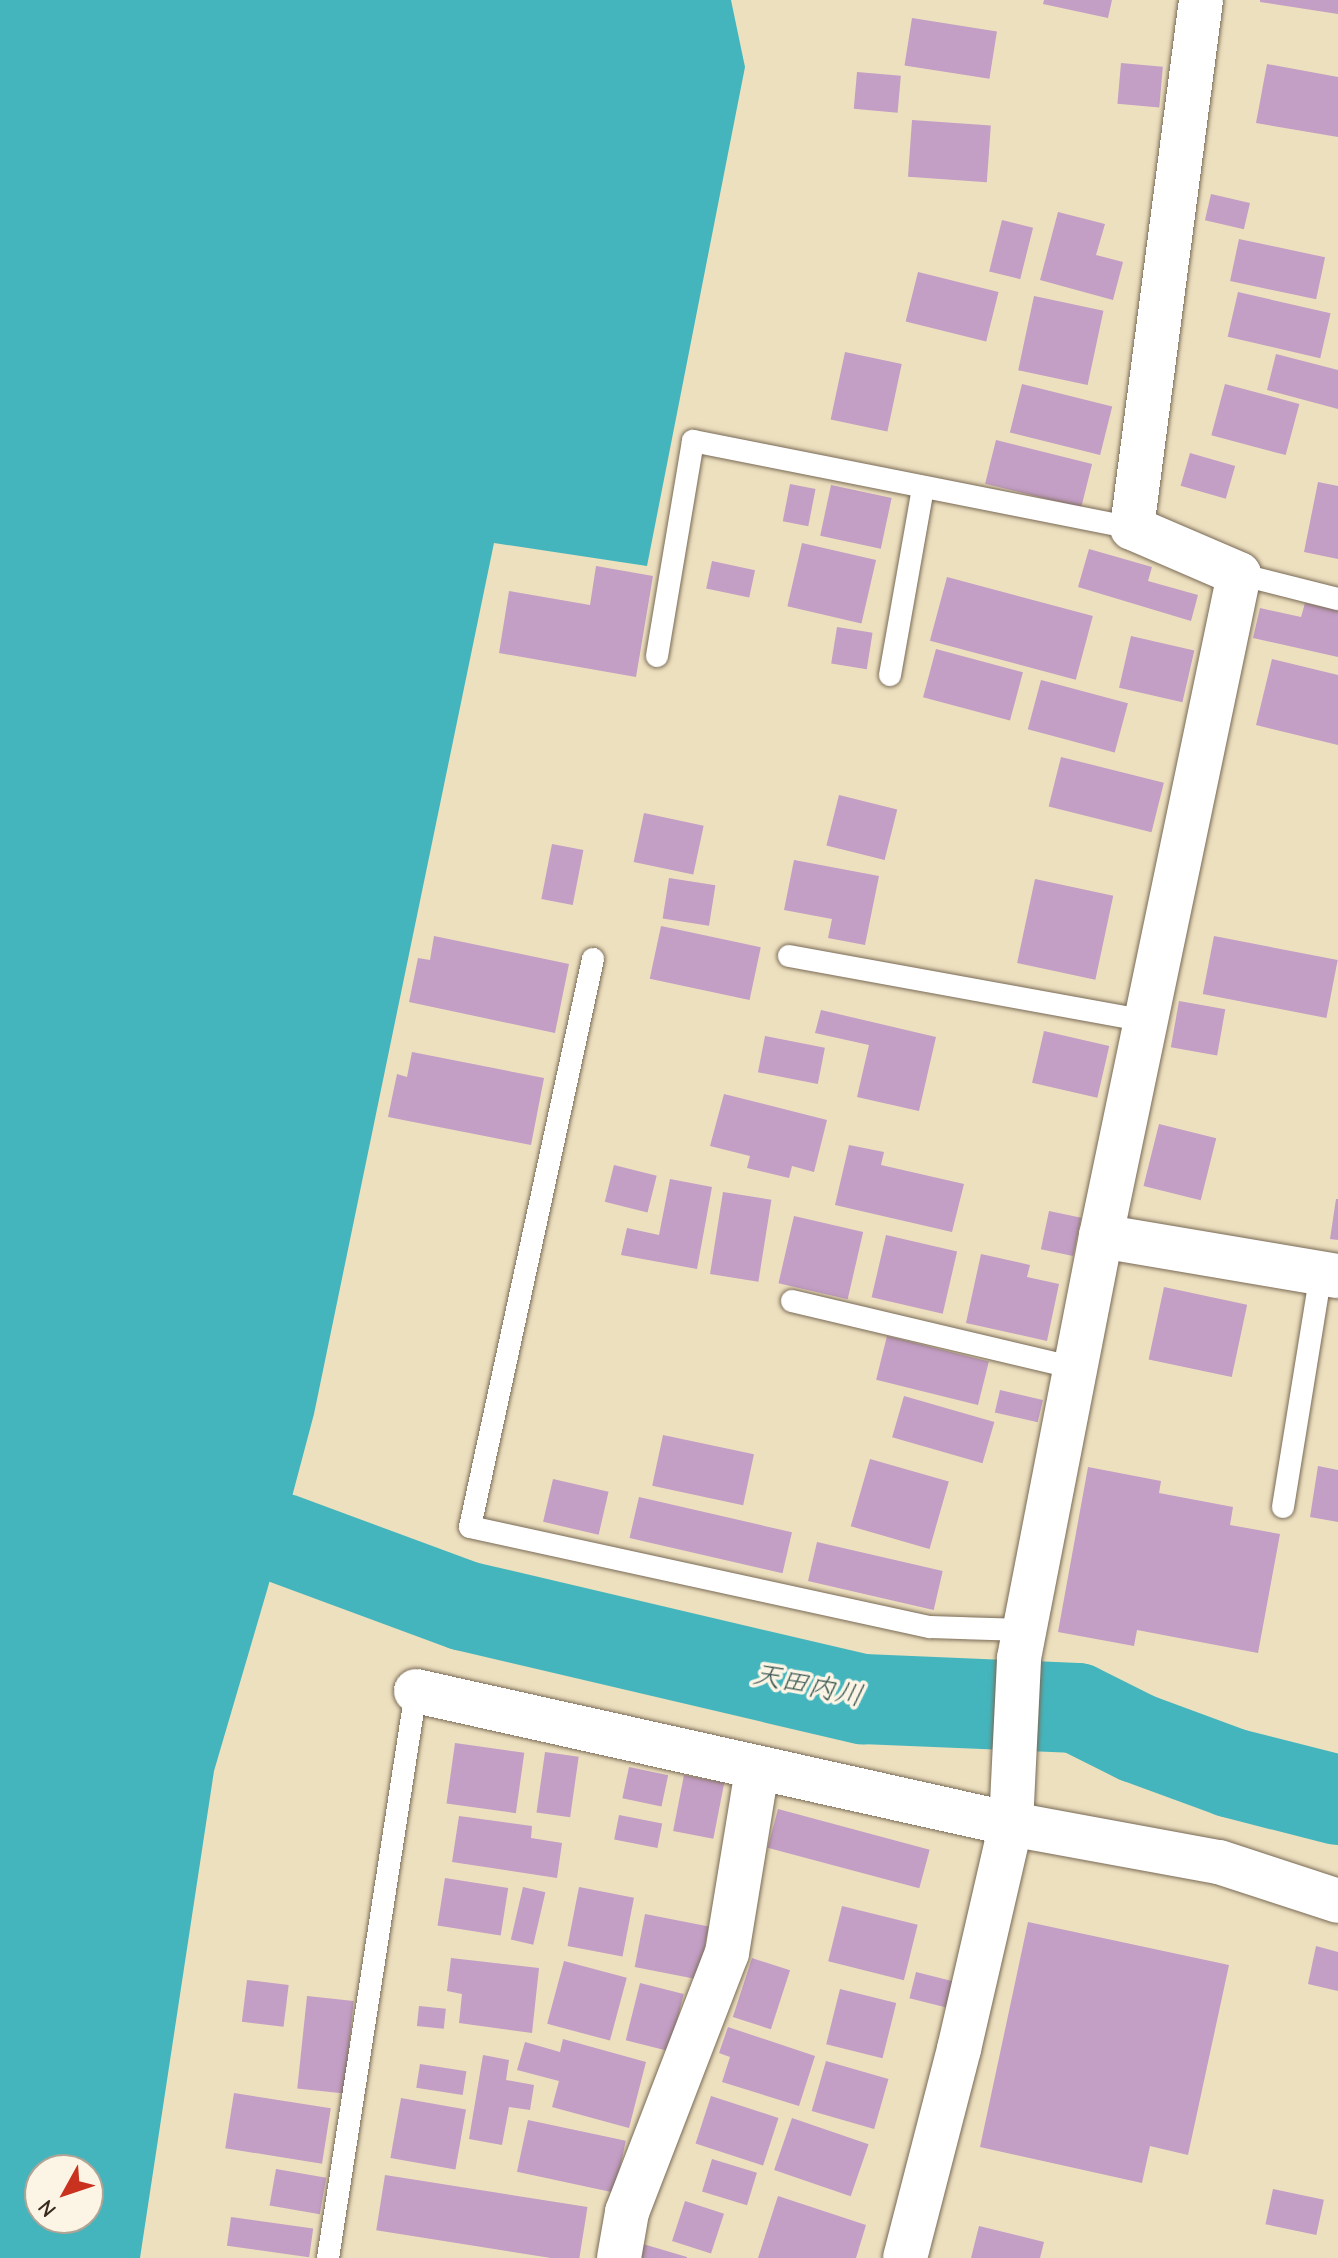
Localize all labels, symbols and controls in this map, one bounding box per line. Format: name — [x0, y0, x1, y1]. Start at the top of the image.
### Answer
water label: 天田内川 — [750, 1657, 866, 1713]
north arrow — [24, 2154, 104, 2234]
text: N — [33, 2194, 62, 2222]

